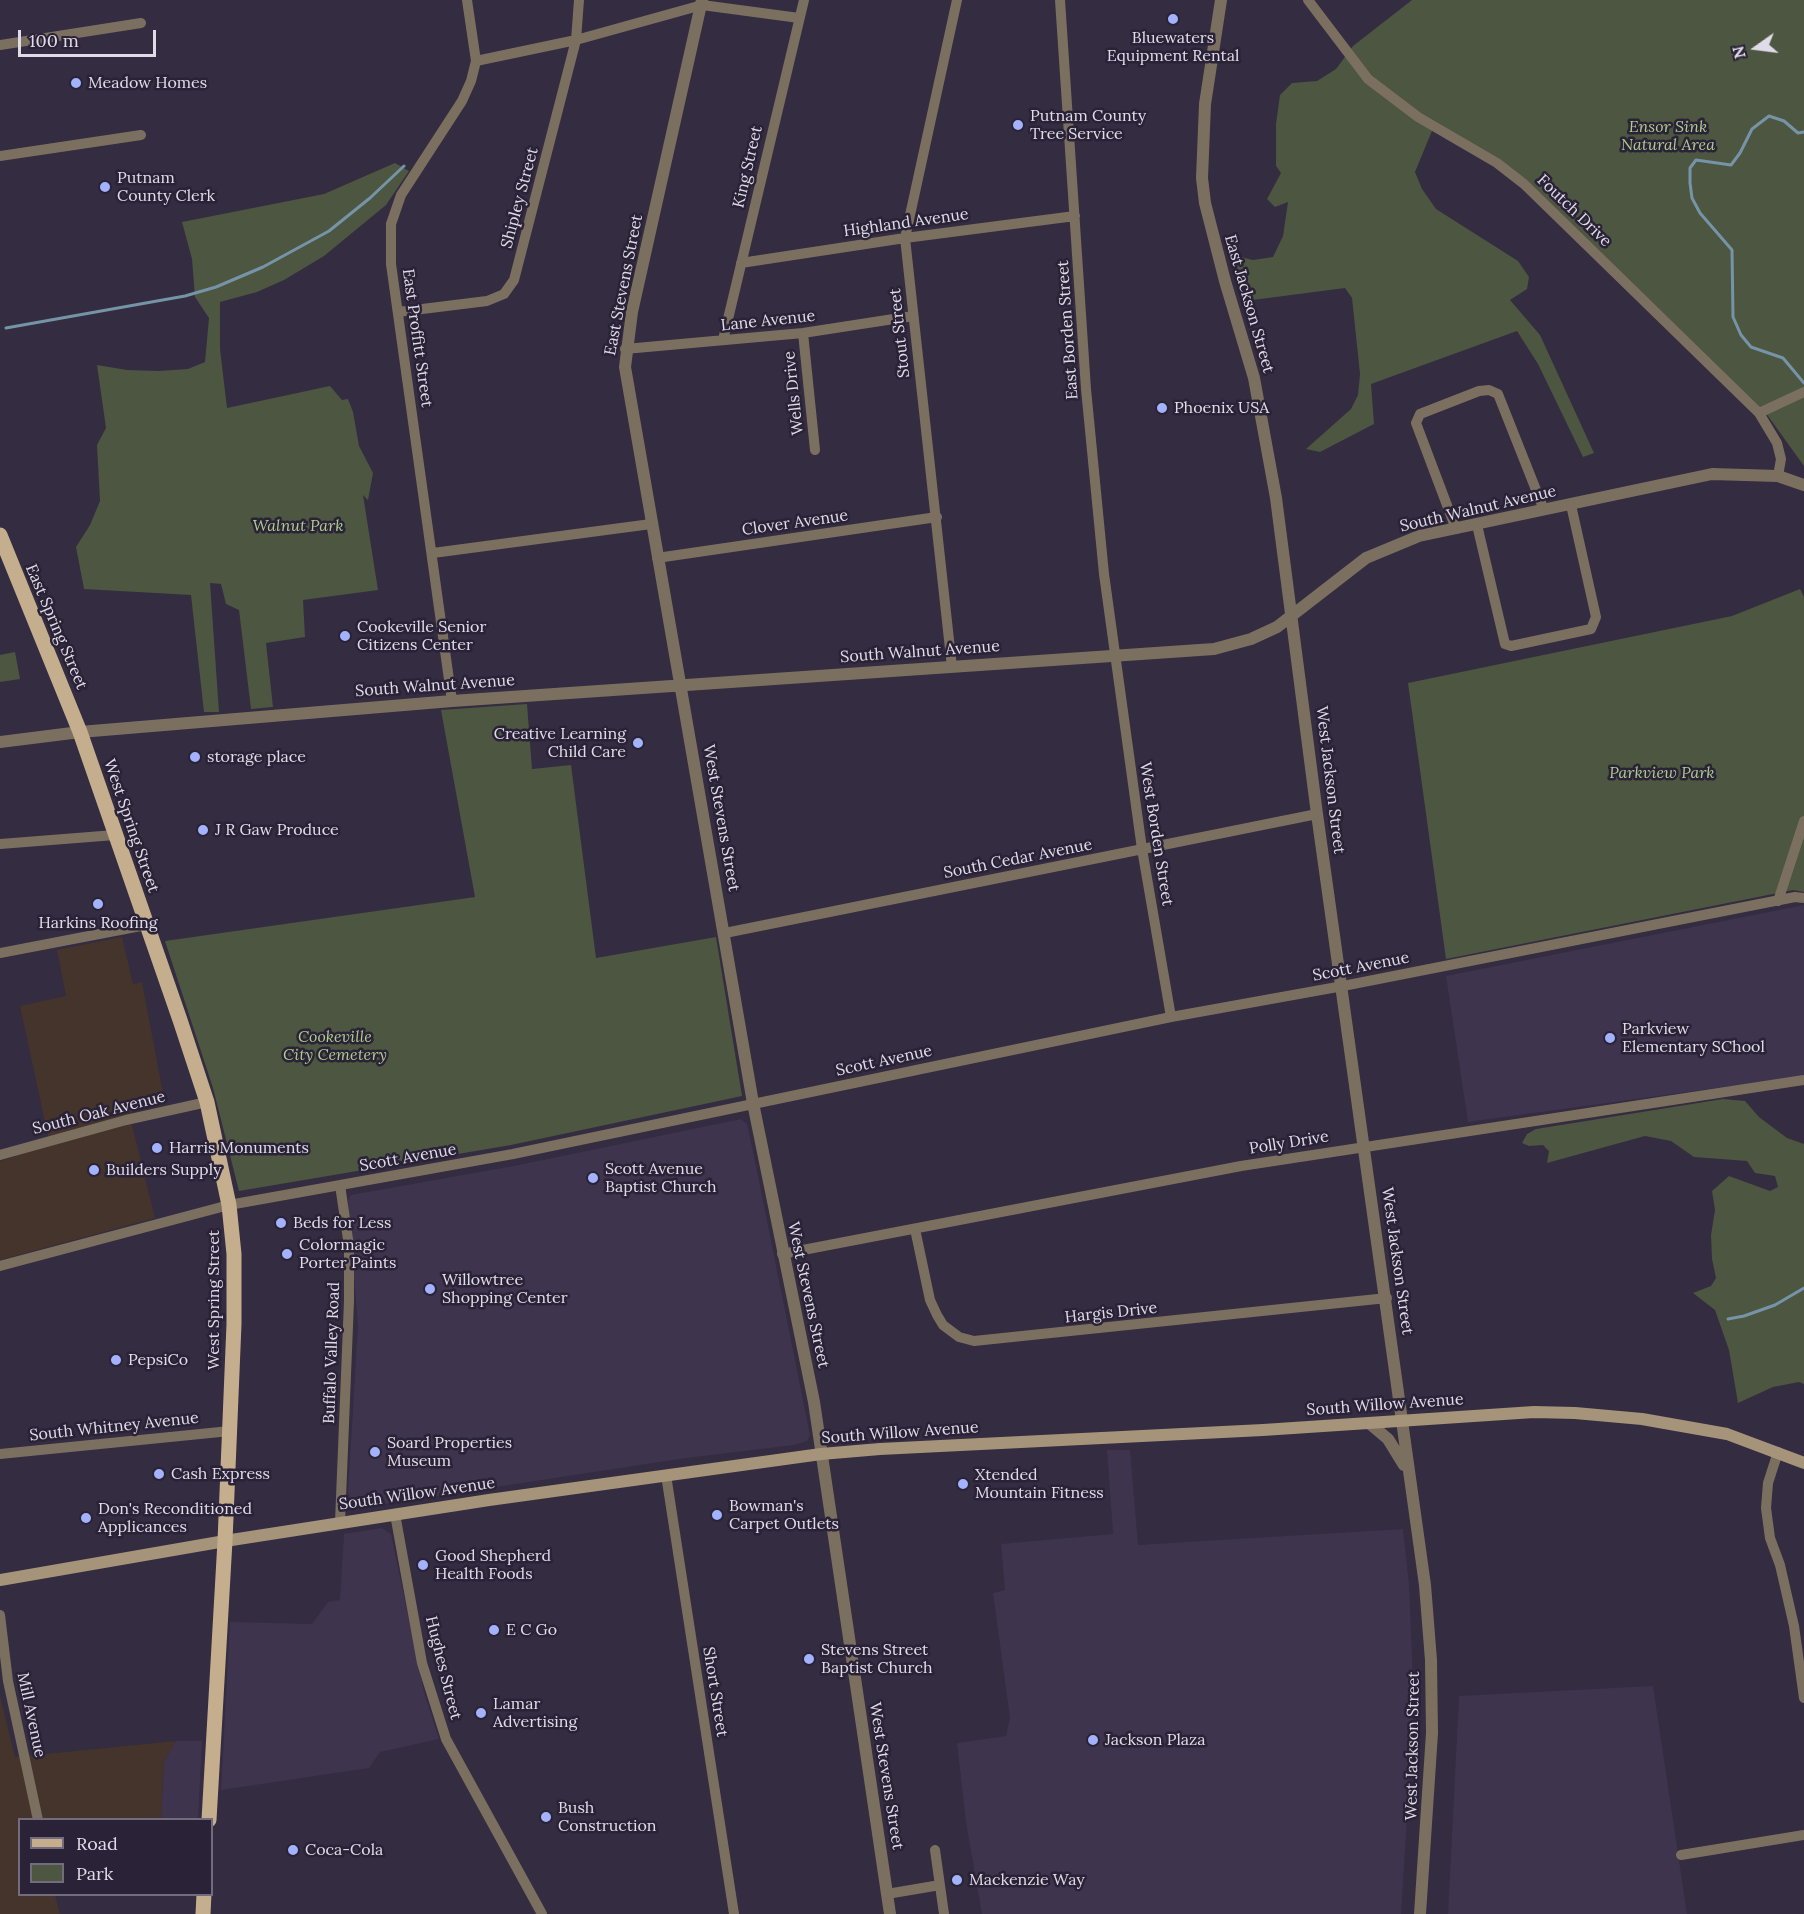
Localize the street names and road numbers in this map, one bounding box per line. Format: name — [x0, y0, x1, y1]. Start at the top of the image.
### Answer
street label: King Street — [729, 124, 767, 210]
street label: Shipley Street — [497, 145, 543, 251]
street label: Foutch Drive — [1533, 171, 1615, 251]
street label: Highland Avenue — [842, 205, 970, 241]
street label: East Stevens Street — [601, 213, 647, 357]
street label: East Jackson Street — [1220, 233, 1278, 375]
street label: East Borden Street — [1054, 260, 1082, 400]
street label: East Proffitt Street — [398, 267, 436, 409]
street label: Stout Street — [886, 287, 914, 379]
street label: Lane Avenue — [720, 307, 816, 335]
street label: Wells Drive — [780, 350, 808, 436]
street label: South Walnut Avenue — [1398, 482, 1558, 536]
street label: Clover Avenue — [741, 506, 849, 540]
street label: East Spring Street — [21, 562, 91, 692]
street label: South Walnut Avenue — [840, 637, 1000, 667]
street label: South Walnut Avenue — [355, 671, 515, 701]
street label: West Jackson Street — [1311, 705, 1349, 855]
street label: West Stevens Street — [699, 743, 743, 893]
street label: West Spring Street — [99, 757, 163, 895]
street label: West Borden Street — [1135, 761, 1177, 907]
street label: South Cedar Avenue — [942, 835, 1094, 883]
street label: Scott Avenue — [1311, 948, 1411, 986]
street label: Scott Avenue — [834, 1041, 934, 1081]
street label: South Oak Avenue — [31, 1087, 167, 1139]
street label: Polly Drive — [1248, 1127, 1330, 1159]
street label: Scott Avenue — [358, 1140, 458, 1176]
street label: West Jackson Street — [1377, 1186, 1417, 1336]
street label: West Stevens Street — [783, 1220, 833, 1370]
street label: West Spring Street — [204, 1230, 224, 1370]
street label: Buffalo Valley Road — [320, 1282, 344, 1424]
street label: Hargis Drive — [1064, 1299, 1158, 1327]
street label: South Willow Avenue — [1306, 1390, 1464, 1420]
street label: South Whitney Avenue — [28, 1409, 200, 1445]
street label: South Willow Avenue — [821, 1418, 979, 1448]
street label: South Willow Avenue — [338, 1474, 496, 1514]
street label: Hughes Street — [421, 1614, 465, 1722]
street label: Short Street — [698, 1646, 732, 1738]
street label: Mill Avenue — [13, 1671, 49, 1759]
street label: West Jackson Street — [1402, 1671, 1424, 1821]
street label: West Stevens Street — [865, 1701, 907, 1851]

